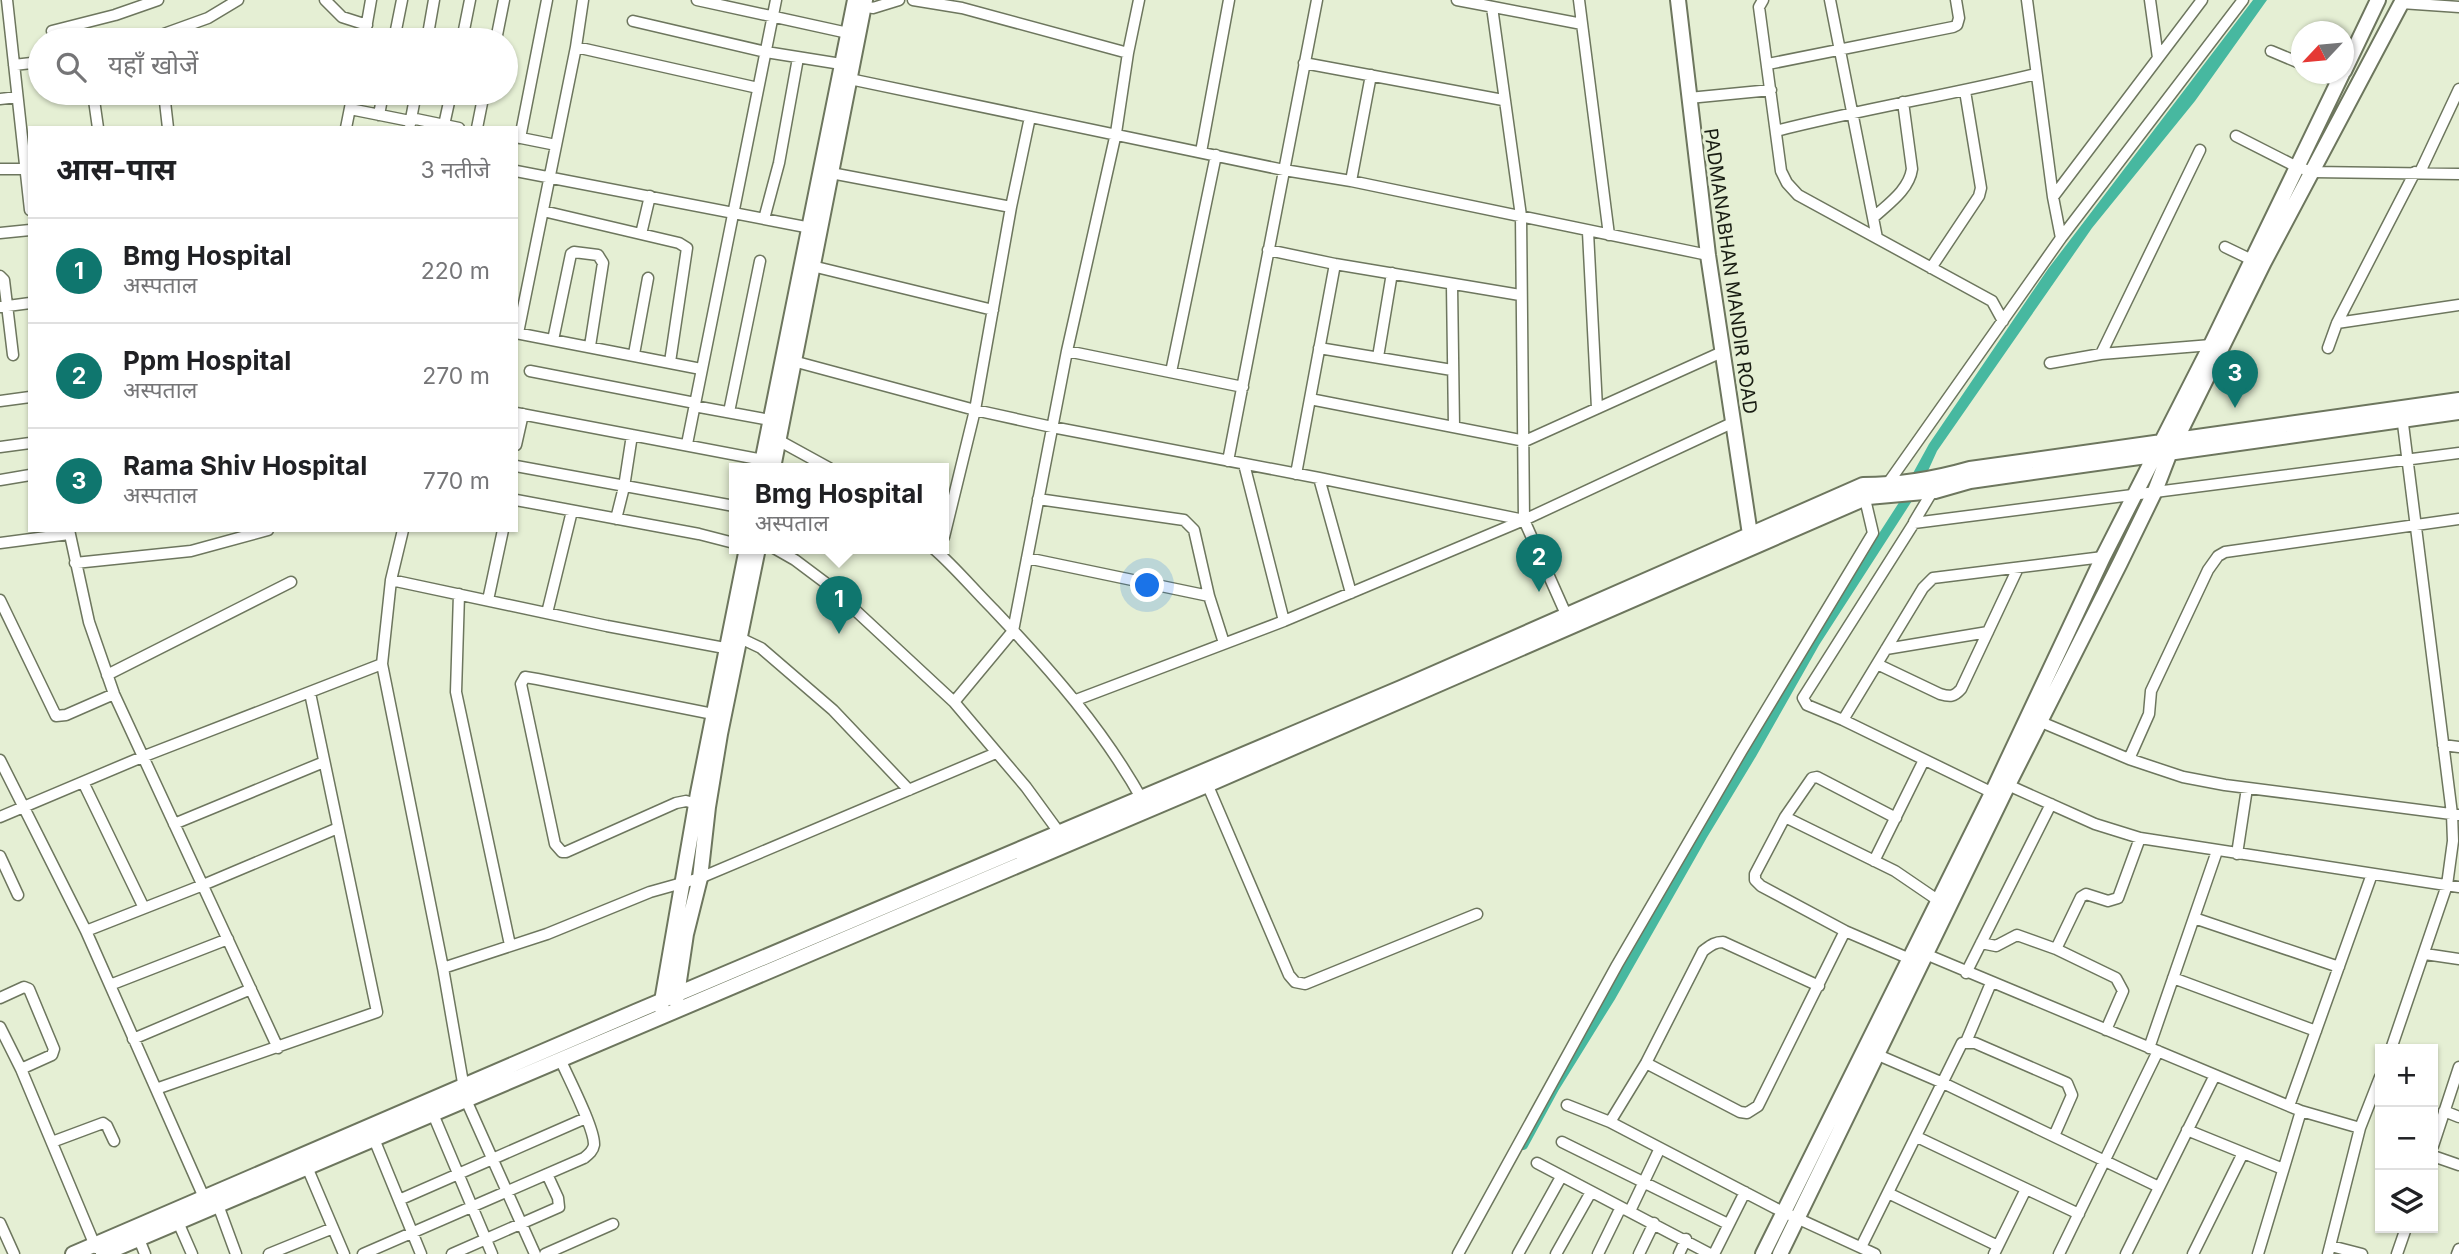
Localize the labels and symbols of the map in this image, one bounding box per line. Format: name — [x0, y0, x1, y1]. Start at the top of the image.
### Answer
north arrow — [2291, 21, 2354, 84]
street label: PADMANABHAN MANDIR ROAD — [1699, 127, 1762, 416]
pin: 3 — [2212, 350, 2258, 408]
pin: 2 — [1516, 534, 1562, 592]
your location — [1130, 568, 1164, 602]
pin: 1 — [816, 576, 862, 634]

